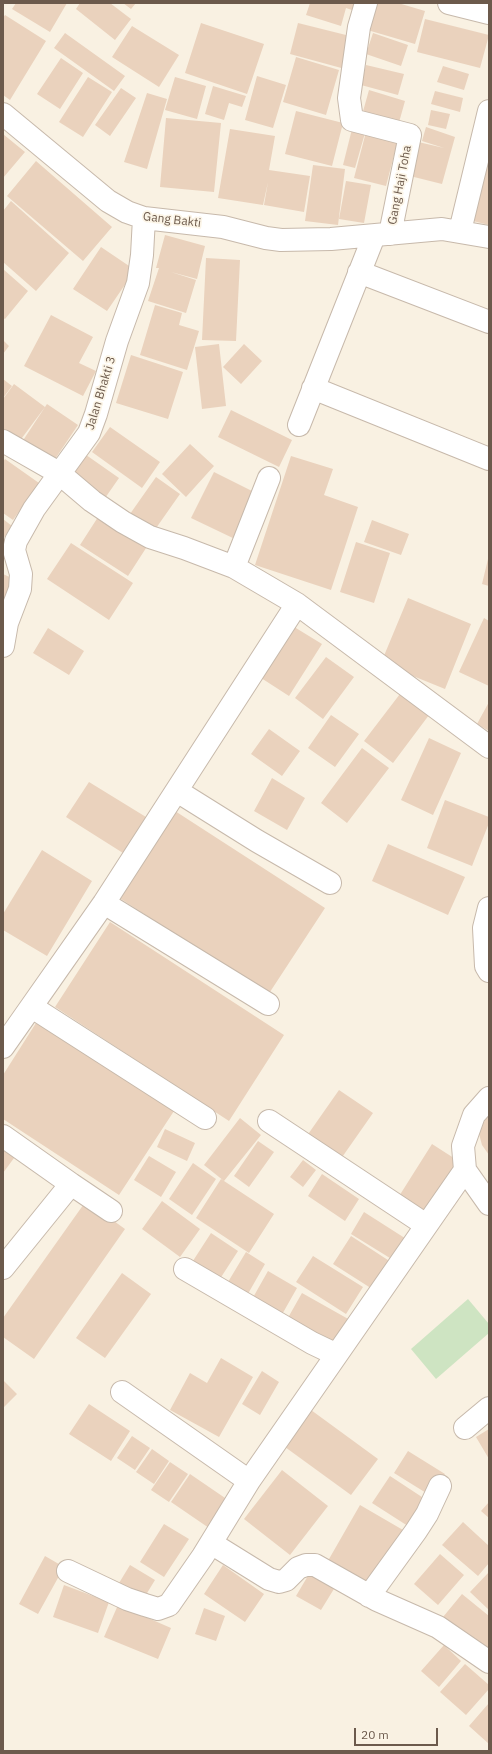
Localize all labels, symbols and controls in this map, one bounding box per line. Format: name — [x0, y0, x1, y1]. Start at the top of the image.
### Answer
street label: Gang Haji Toha — [385, 144, 415, 226]
street label: Gang Bakti — [142, 209, 202, 231]
street label: Jalan Bhakti 3 — [83, 354, 119, 432]
scale bar — [356, 1720, 440, 1746]
text: 20 m — [361, 1727, 389, 1742]

